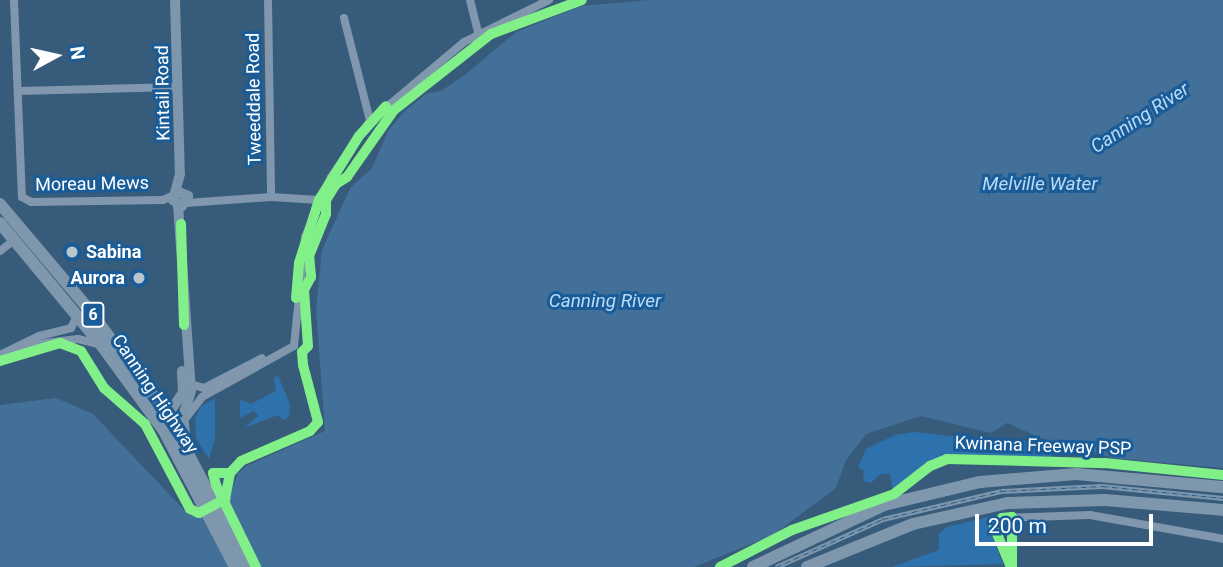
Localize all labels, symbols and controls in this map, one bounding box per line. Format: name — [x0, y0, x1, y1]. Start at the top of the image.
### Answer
north arrow — [21, 21, 91, 91]
street label: Tweeddale Road — [242, 33, 266, 165]
text: N — [65, 45, 90, 61]
street label: Kintail Road — [151, 45, 175, 141]
water label: Canning River — [1087, 78, 1193, 158]
street label: Moreau Mews — [35, 172, 149, 196]
water label: Melville Water — [982, 173, 1098, 195]
place label: Sabina — [86, 241, 141, 263]
marker: Sabina — [64, 244, 80, 260]
place label: Aurora — [71, 267, 125, 289]
marker: Aurora — [131, 270, 147, 286]
water label: Canning River — [549, 290, 661, 312]
road number: 6 — [81, 302, 105, 328]
street label: Canning Highway — [107, 330, 203, 458]
street label: Kwinana Freeway PSP — [954, 432, 1132, 460]
scale bar — [978, 500, 1156, 544]
text: 200 m — [988, 514, 1047, 538]

